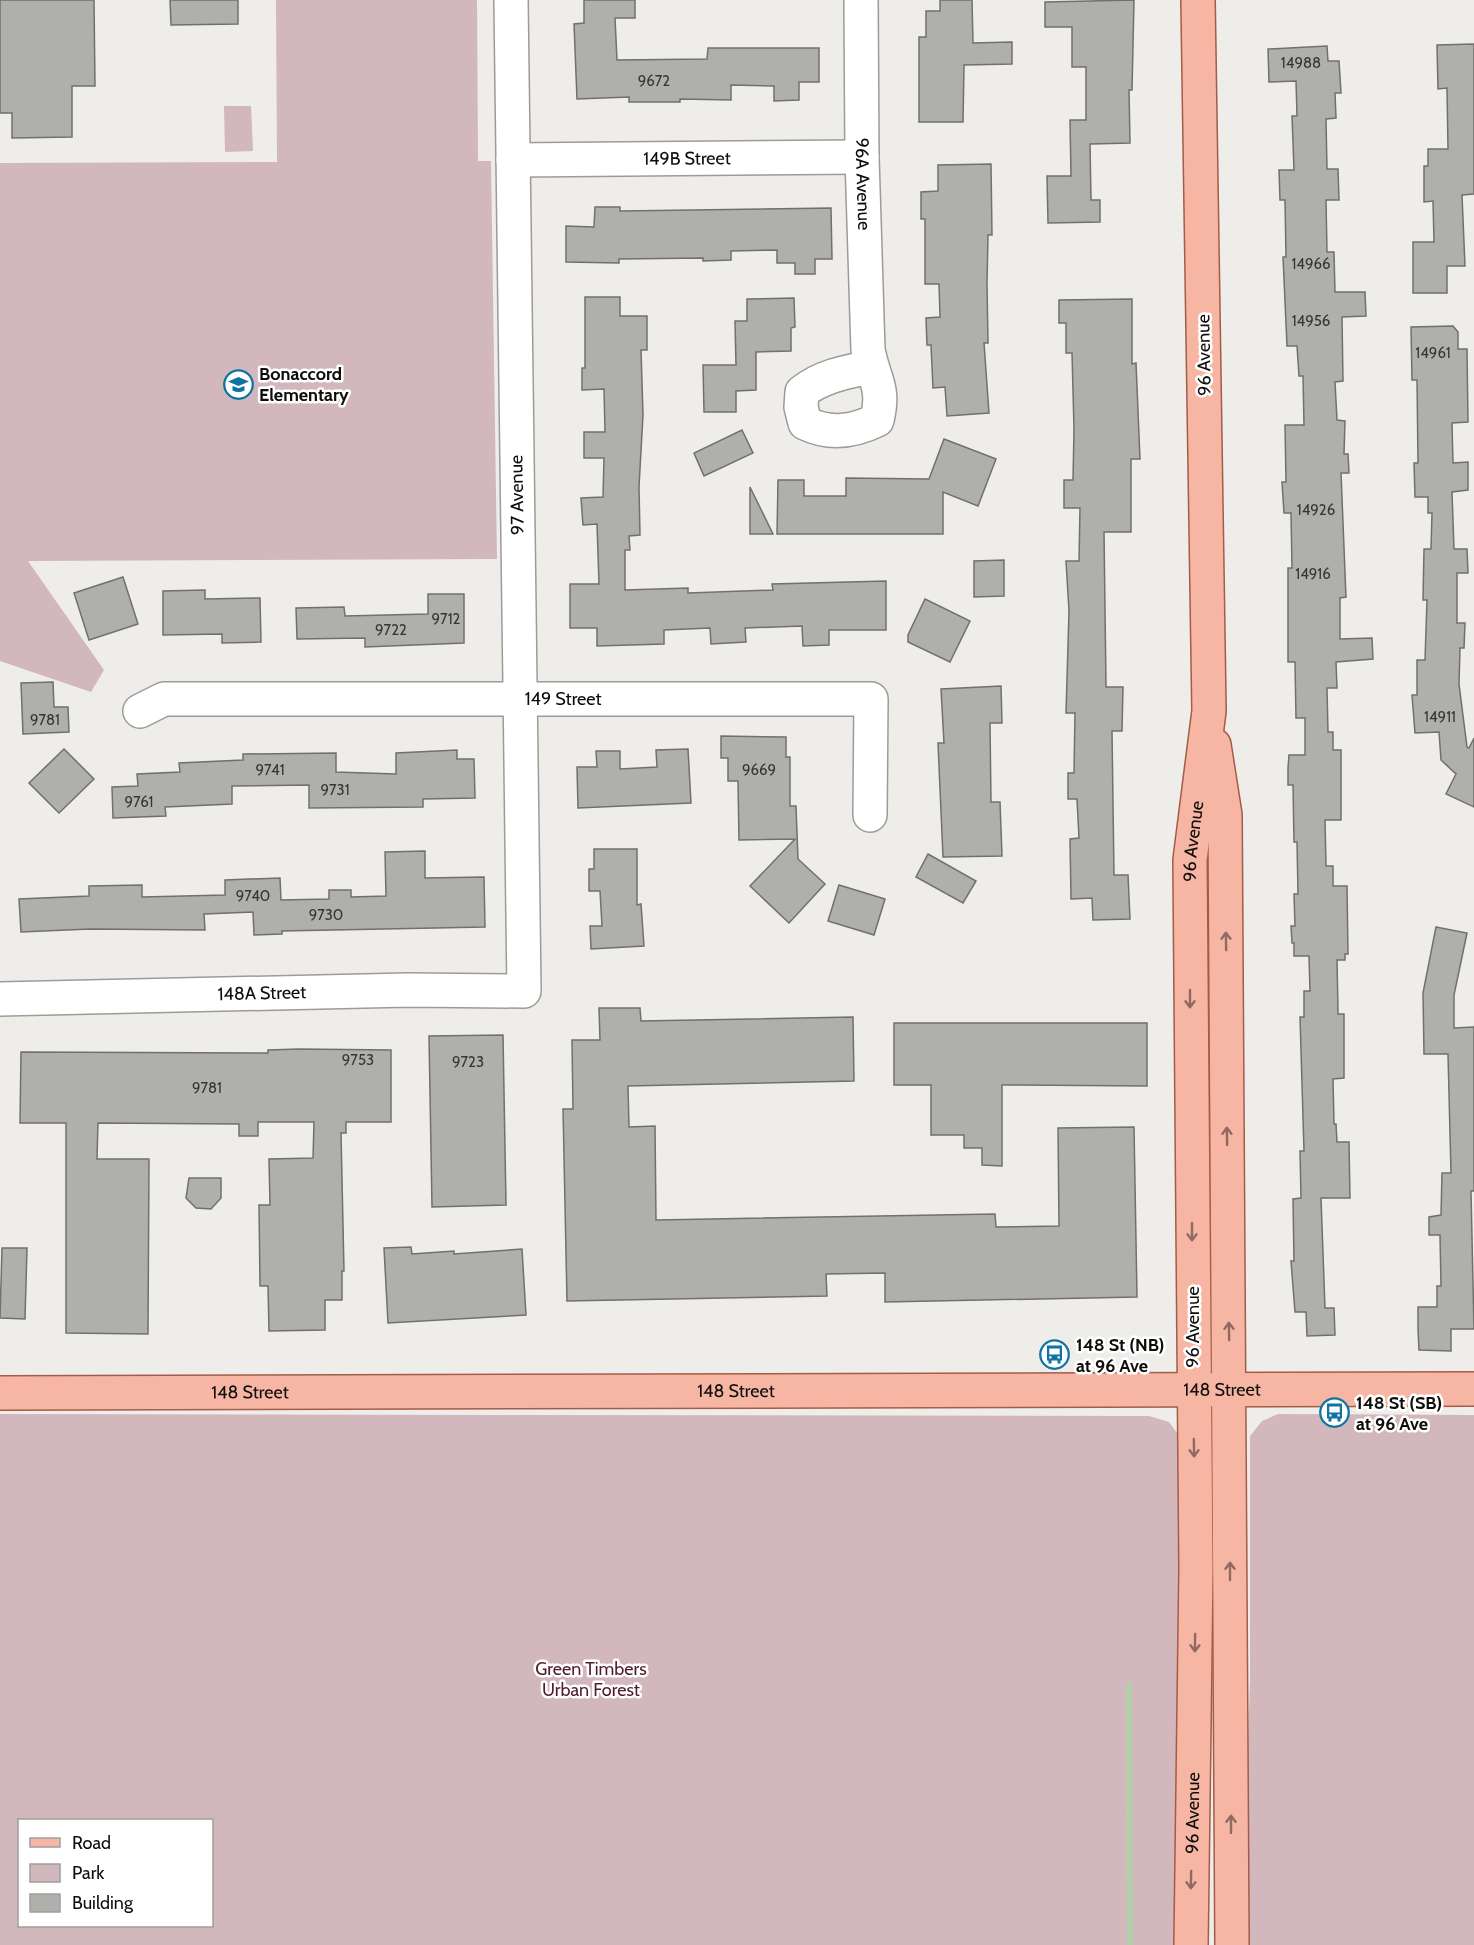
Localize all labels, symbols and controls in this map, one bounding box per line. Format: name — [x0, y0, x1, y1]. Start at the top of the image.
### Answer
house number: 14988 — [1281, 54, 1321, 72]
house number: 9672 — [638, 72, 670, 90]
street label: 96A Avenue — [851, 138, 875, 231]
street label: 149B Street — [643, 147, 731, 170]
house number: 14966 — [1291, 255, 1331, 273]
house number: 14956 — [1292, 312, 1330, 330]
street label: 96 Avenue — [1192, 314, 1216, 396]
house number: 14961 — [1415, 344, 1451, 362]
place label: Bonaccord Elementary — [259, 363, 349, 406]
school or university icon: Bonaccord Elementary — [222, 368, 254, 400]
street label: 97 Avenue — [505, 455, 529, 535]
house number: 14926 — [1297, 501, 1335, 519]
house number: 14916 — [1295, 565, 1331, 583]
house number: 9712 — [432, 610, 461, 628]
house number: 9722 — [375, 621, 407, 639]
street label: 149 Street — [525, 688, 602, 710]
house number: 14911 — [1424, 708, 1456, 726]
house number: 9781 — [30, 711, 60, 729]
house number: 9741 — [255, 761, 285, 779]
house number: 9669 — [742, 761, 776, 779]
house number: 9731 — [320, 781, 350, 799]
house number: 9761 — [125, 793, 154, 811]
street label: 96 Avenue — [1179, 799, 1208, 882]
house number: 9740 — [236, 887, 270, 905]
house number: 9730 — [309, 906, 343, 924]
one-way arrow — [1220, 931, 1232, 951]
street label: 148A Street — [217, 981, 307, 1005]
one-way arrow — [1185, 989, 1196, 1009]
house number: 9753 — [342, 1051, 374, 1069]
house number: 9723 — [452, 1053, 484, 1071]
house number: 9781 — [192, 1079, 222, 1097]
one-way arrow — [1222, 1126, 1233, 1146]
one-way arrow — [1186, 1221, 1198, 1241]
street label: 96 Avenue — [1182, 1286, 1204, 1368]
one-way arrow — [1223, 1321, 1235, 1341]
place label: 148 St (NB) at 96 Ave — [1076, 1334, 1164, 1377]
bus stop icon: 148 St (NB) at 96 Ave — [1039, 1339, 1071, 1371]
street label: 148 Street — [1183, 1379, 1261, 1401]
street label: 148 Street — [697, 1380, 775, 1402]
street label: 148 Street — [211, 1381, 289, 1403]
place label: 148 St (SB) at 96 Ave — [1356, 1392, 1442, 1435]
bus stop icon: 148 St (SB) at 96 Ave — [1319, 1397, 1351, 1429]
one-way arrow — [1188, 1438, 1200, 1458]
one-way arrow — [1224, 1562, 1236, 1582]
one-way arrow — [1189, 1633, 1200, 1653]
park label: Green Timbers Urban Forest — [535, 1658, 647, 1701]
street label: 96 Avenue — [1181, 1772, 1204, 1854]
one-way arrow — [1225, 1814, 1237, 1834]
legend — [18, 1819, 213, 1927]
text: Road — [72, 1832, 111, 1854]
text: Park — [72, 1862, 105, 1884]
one-way arrow — [1186, 1870, 1197, 1890]
text: Building — [72, 1892, 134, 1914]

